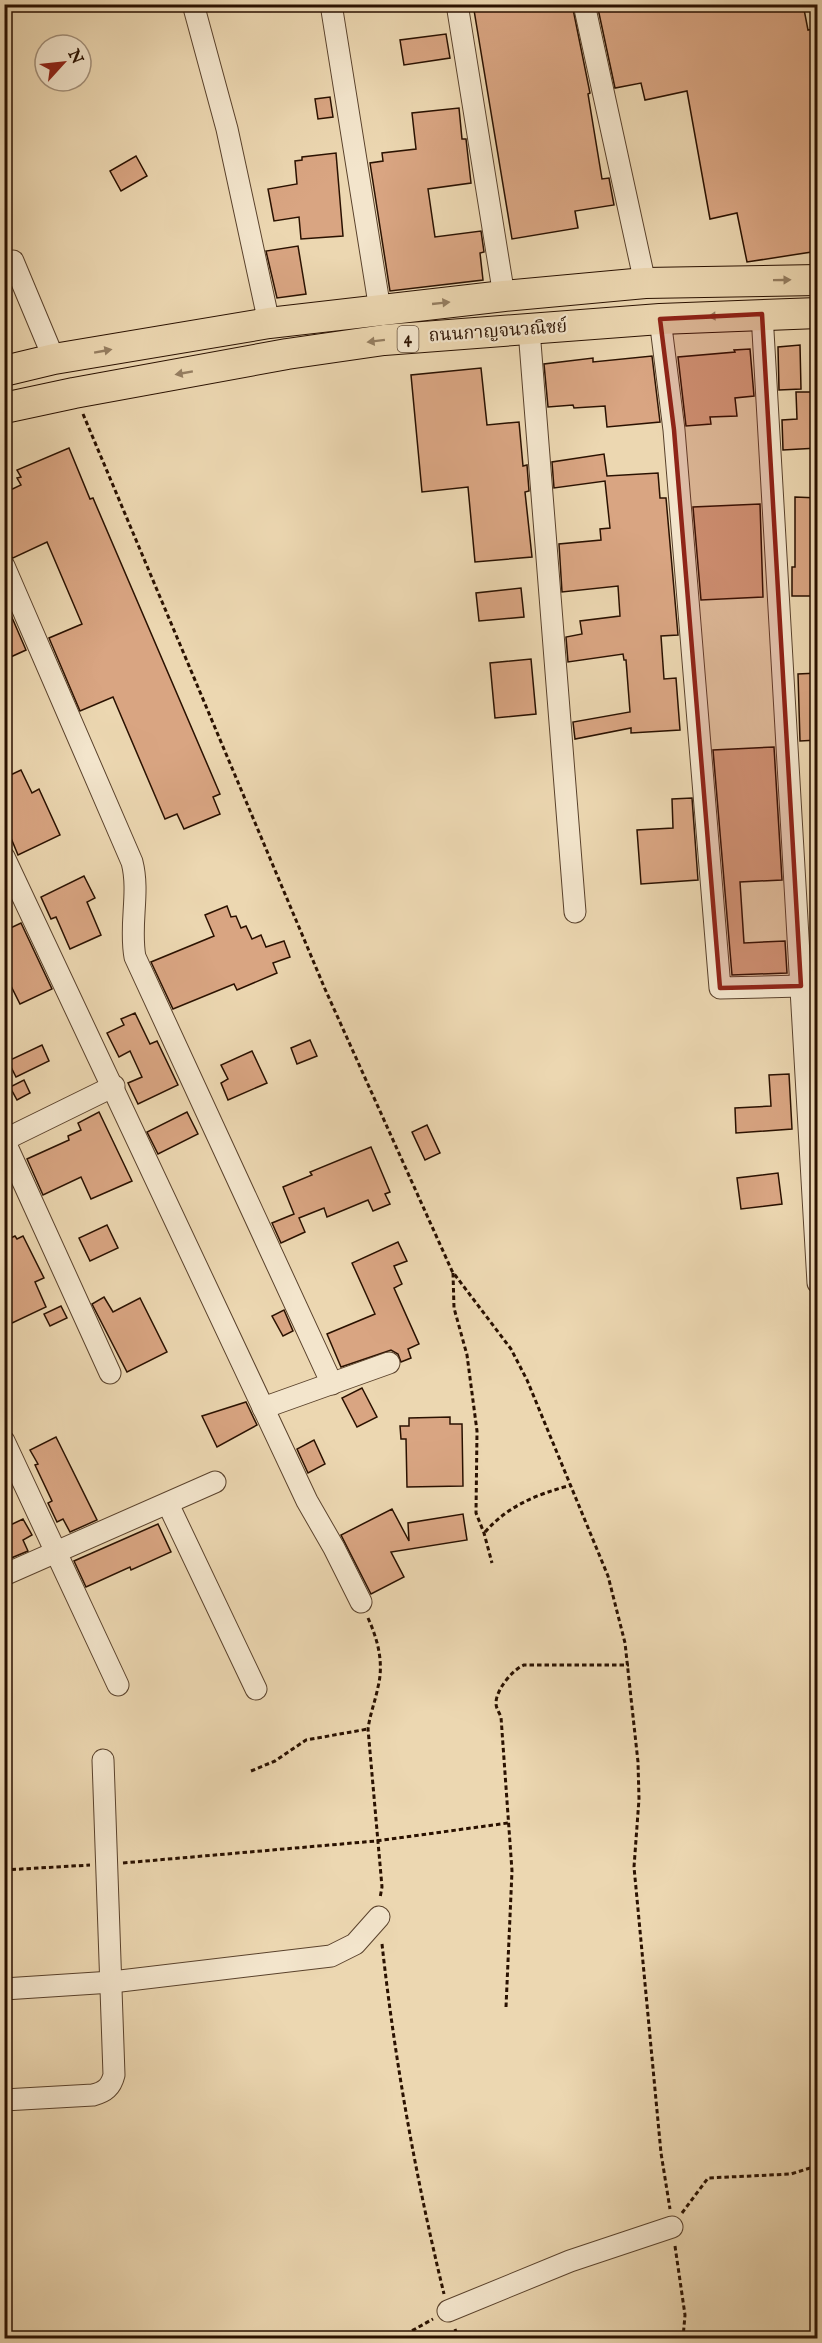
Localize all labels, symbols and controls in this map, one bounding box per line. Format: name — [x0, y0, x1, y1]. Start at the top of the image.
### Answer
north arrow — [33, 33, 93, 93]
text: N — [62, 45, 87, 68]
one-way arrow — [773, 276, 792, 285]
one-way arrow — [432, 298, 451, 308]
one-way arrow — [708, 312, 727, 321]
street label: ถนนกาญจนวณิชย์ — [428, 315, 568, 348]
road number: 4 — [398, 326, 418, 352]
one-way arrow — [366, 337, 385, 346]
one-way arrow — [94, 346, 113, 355]
one-way arrow — [174, 369, 193, 378]

